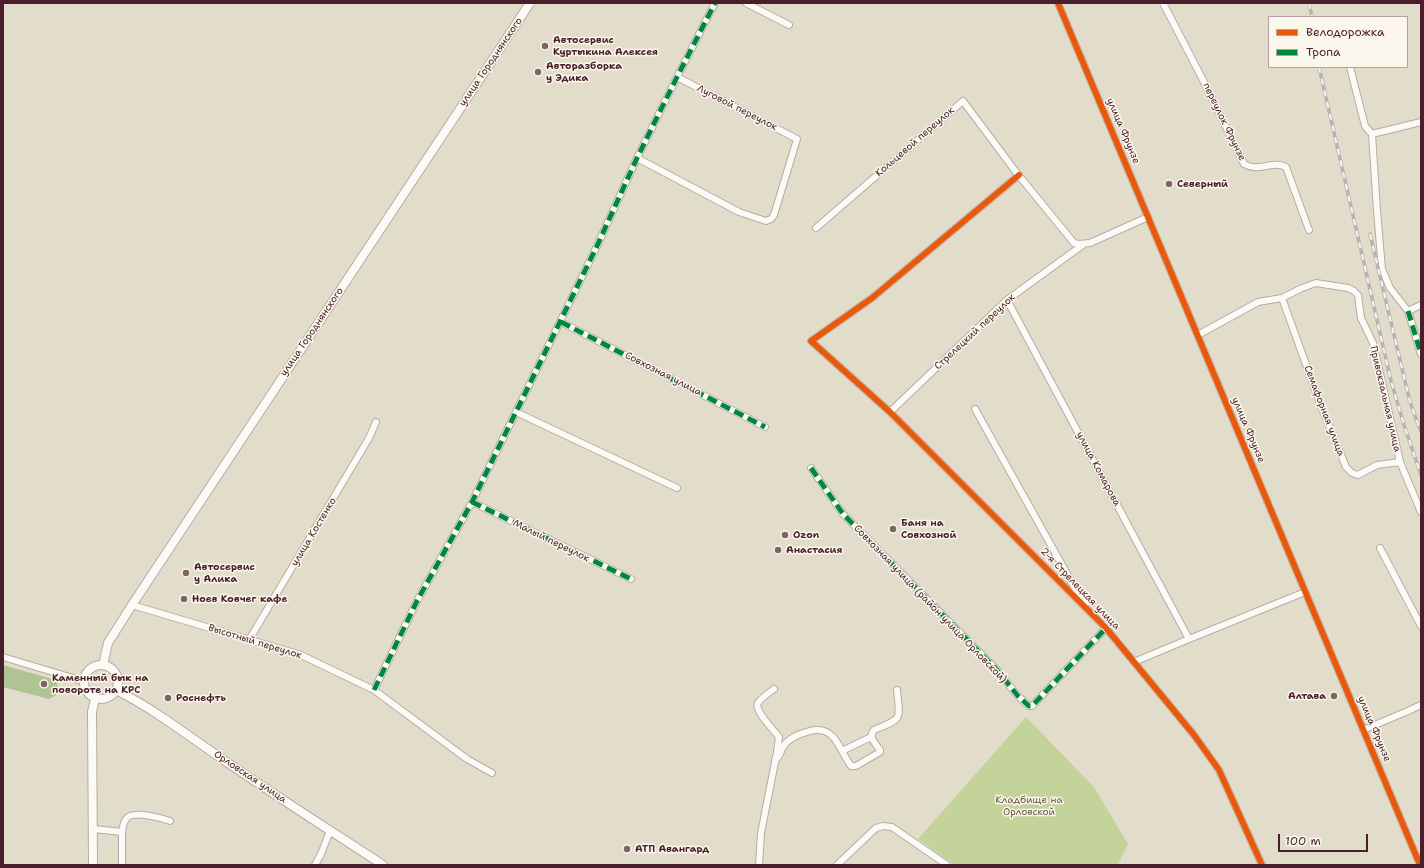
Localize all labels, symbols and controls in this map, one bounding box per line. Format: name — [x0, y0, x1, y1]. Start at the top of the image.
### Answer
street label: улица Городнянского — [457, 15, 525, 109]
legend — [1268, 16, 1408, 68]
text: Велодорожка — [1306, 24, 1384, 40]
place label: Автосервис Куртыкина Алексея — [553, 34, 658, 58]
marker: Автосервис Куртыкина Алексея — [540, 41, 550, 51]
text: Тропа — [1306, 44, 1340, 60]
place label: Авторазборка у Эдика — [546, 60, 622, 84]
marker: Авторазборка у Эдика — [533, 67, 543, 77]
street label: переулок Фрунзе — [1200, 81, 1248, 163]
street label: Луговой переулок — [695, 83, 779, 133]
street label: улица Фрунзе — [1104, 96, 1142, 166]
street label: Кольцевой переулок — [873, 104, 957, 180]
place label: Северный — [1177, 178, 1228, 190]
marker: Северный — [1164, 179, 1174, 189]
street label: улица Городнянского — [278, 285, 346, 379]
street label: Стрелецкий переулок — [932, 292, 1018, 372]
street label: Привокзальная улица — [1367, 345, 1403, 453]
street label: Совхозная улица — [623, 349, 703, 399]
street label: Семафорная улица — [1301, 364, 1347, 458]
street label: улица Фрунзе — [1229, 395, 1267, 465]
street label: улица Комарова — [1073, 430, 1123, 508]
street label: улица Костенко — [289, 496, 339, 568]
street label: Малый переулок — [511, 517, 591, 565]
place label: Баня на Совхозной — [901, 517, 957, 540]
street label: Совхозная улица (район улица Орловской) — [851, 523, 1009, 685]
marker: Баня на Совхозной — [888, 524, 898, 534]
place label: Ozon — [793, 529, 819, 541]
marker: Ozon — [780, 530, 790, 540]
place label: Анастасия — [786, 544, 842, 556]
marker: Анастасия — [773, 545, 783, 555]
street label: 2-я Стрелецкая улица — [1038, 546, 1122, 632]
place label: Автосервис у Алика — [194, 561, 255, 584]
marker: Автосервис у Алика — [181, 568, 191, 578]
place label: Ноев Ковчег кафе — [192, 593, 288, 605]
marker: Ноев Ковчег кафе — [179, 594, 189, 604]
street label: Высотный переулок — [207, 622, 303, 662]
place label: Каменный бык на повороте на КРС — [52, 672, 148, 696]
marker: Каменный бык на повороте на КРС — [39, 679, 49, 689]
place label: Алтава — [1288, 690, 1326, 702]
marker: Алтава — [1329, 691, 1339, 701]
place label: Роснефть — [176, 692, 226, 704]
marker: Роснефть — [163, 693, 173, 703]
street label: улица Фрунзе — [1355, 694, 1393, 764]
street label: Орловская улица — [211, 748, 289, 806]
park label: Кладбище на Орловской — [995, 794, 1063, 818]
scale bar — [1280, 826, 1370, 852]
text: 100 m — [1285, 833, 1321, 849]
place label: АТП Авангард — [635, 843, 709, 855]
marker: АТП Авангард — [622, 844, 632, 854]

